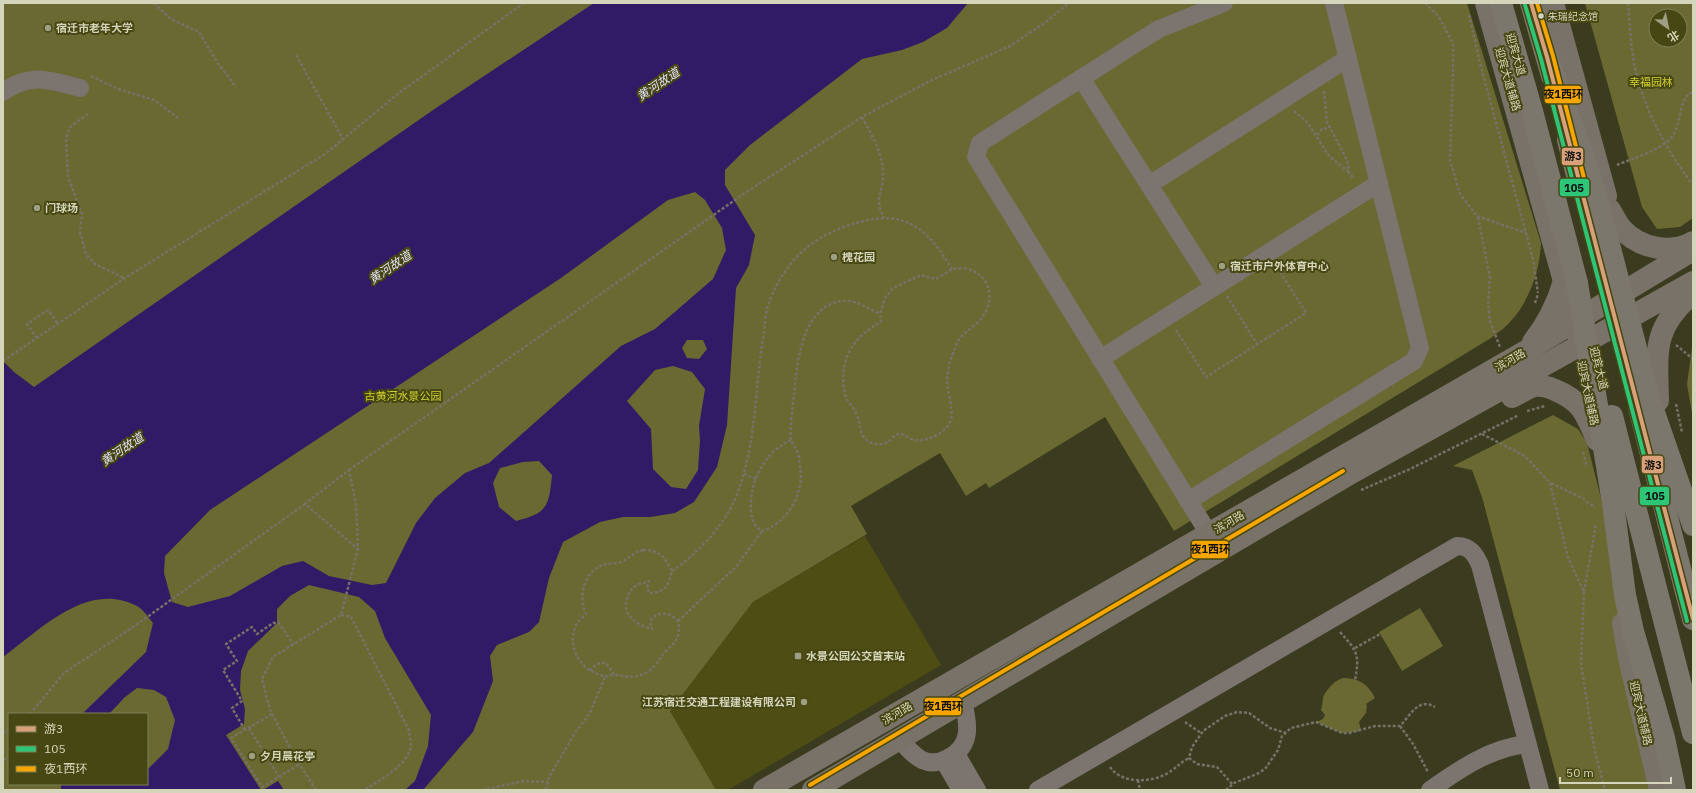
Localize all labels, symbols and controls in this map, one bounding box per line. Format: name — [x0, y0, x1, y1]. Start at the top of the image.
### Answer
north arrow — [1648, 8, 1688, 48]
place label: 朱瑞纪念馆 — [1548, 10, 1598, 23]
marker: 朱瑞纪念馆 — [1536, 11, 1546, 21]
place label: 宿迁市老年大学 — [56, 21, 133, 35]
marker: 宿迁市老年大学 — [43, 23, 53, 33]
text: 北 — [1665, 28, 1682, 45]
street label: 迎宾大道 — [1503, 31, 1529, 77]
street label: 迎宾大道辅路 — [1492, 45, 1524, 113]
water label: 黄河故道 — [634, 63, 684, 104]
park label: 幸福园林 — [1629, 75, 1673, 89]
line badge: 夜1西环 — [1544, 85, 1582, 104]
text: 夜1西环 — [1543, 87, 1584, 101]
line badge: 游3 — [1561, 147, 1584, 166]
text: 游3 — [1564, 149, 1582, 163]
line badge: 105 — [1559, 178, 1590, 197]
text: 105 — [1564, 181, 1584, 195]
place label: 门球场 — [45, 201, 78, 215]
marker: 门球场 — [32, 203, 42, 213]
water label: 黄河故道 — [366, 246, 416, 287]
place label: 槐花园 — [842, 250, 875, 264]
marker: 槐花园 — [829, 252, 839, 262]
place label: 宿迁市户外体育中心 — [1230, 259, 1329, 273]
marker: 宿迁市户外体育中心 — [1217, 261, 1227, 271]
street label: 迎宾大道 — [1587, 345, 1611, 391]
street label: 滨河路 — [1492, 346, 1528, 374]
street label: 迎宾大道辅路 — [1574, 359, 1602, 427]
park label: 古黄河水景公园 — [365, 389, 442, 403]
water label: 黄河故道 — [98, 428, 148, 469]
line badge: 游3 — [1641, 455, 1664, 474]
text: 游3 — [1644, 458, 1662, 472]
line badge: 105 — [1639, 486, 1670, 506]
text: 105 — [1645, 489, 1665, 503]
street label: 滨河路 — [1211, 508, 1247, 536]
line badge: 夜1西环 — [1191, 540, 1229, 559]
text: 夜1西环 — [1190, 542, 1231, 556]
place label: 水景公园公交首末站 — [806, 649, 905, 663]
marker: 水景公园公交首末站 — [793, 651, 803, 661]
street label: 迎宾大道辅路 — [1627, 679, 1655, 747]
place label: 江苏宿迁交通工程建设有限公司 — [642, 695, 796, 709]
marker: 江苏宿迁交通工程建设有限公司 — [799, 697, 809, 707]
line badge: 夜1西环 — [924, 697, 962, 716]
street label: 滨河路 — [879, 699, 915, 727]
text: 夜1西环 — [923, 699, 964, 713]
legend — [8, 713, 148, 785]
text: 游3 — [44, 721, 63, 736]
text: 105 — [44, 741, 66, 756]
place label: 夕月晨花亭 — [260, 749, 315, 763]
marker: 夕月晨花亭 — [247, 751, 257, 761]
scale bar — [1560, 759, 1671, 785]
text: 夜1西环 — [44, 761, 87, 776]
text: 50 m — [1566, 765, 1594, 780]

